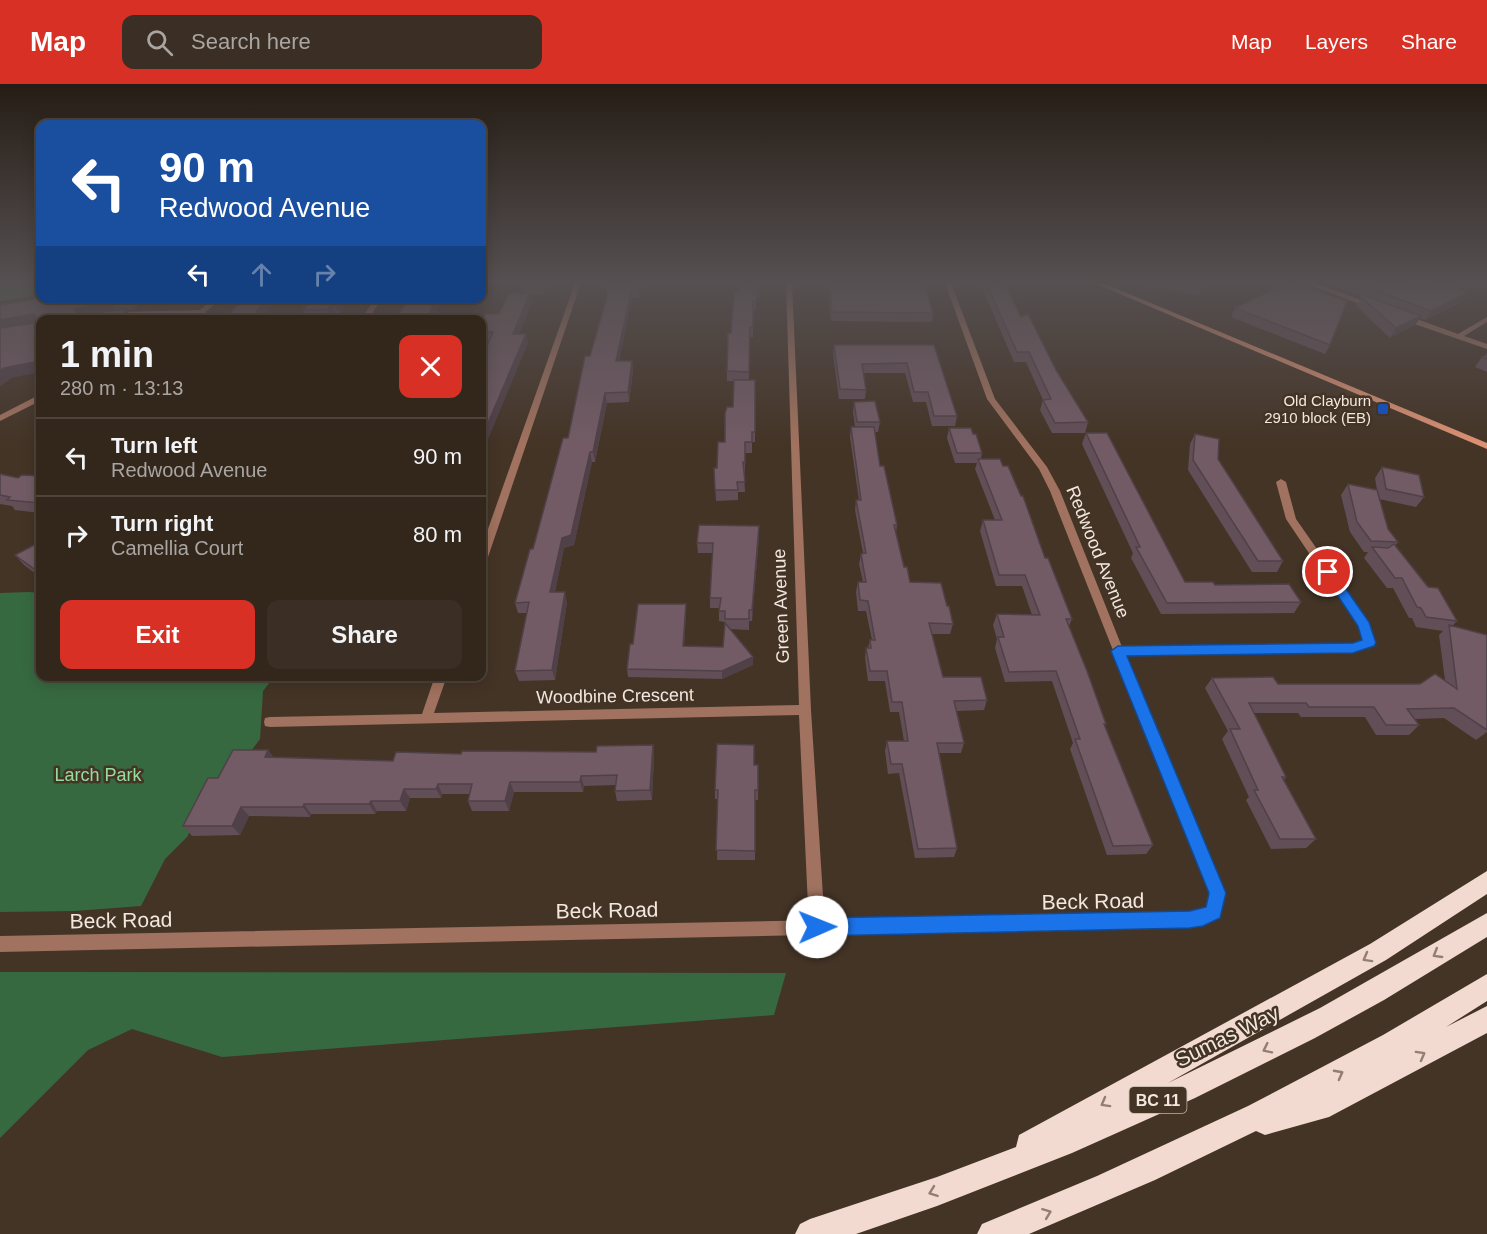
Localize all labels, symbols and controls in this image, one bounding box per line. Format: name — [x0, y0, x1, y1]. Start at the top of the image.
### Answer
search box — [122, 15, 542, 69]
text: Map — [30, 26, 86, 57]
icon: search — [143, 26, 176, 59]
text: Search here — [191, 29, 311, 54]
text: Map — [1231, 30, 1272, 53]
text: Layers — [1305, 30, 1368, 53]
text: Share — [1401, 30, 1457, 53]
icon: left — [60, 144, 138, 222]
text: 90 m — [159, 144, 255, 191]
text: Redwood Avenue — [159, 193, 370, 223]
icon: left — [182, 258, 215, 291]
icon: ahead — [245, 258, 278, 291]
icon: right — [308, 258, 341, 291]
text: 1 min — [60, 334, 154, 375]
button: close — [399, 335, 462, 398]
text: 280 m · 13:13 — [60, 377, 183, 399]
place label: Old Clayburn 2910 block (EB) — [1264, 392, 1371, 426]
marker: Old Clayburn 2910 block (EB) — [1376, 402, 1390, 416]
text: Turn left — [111, 433, 197, 458]
icon: left — [60, 441, 93, 474]
text: 90 m — [413, 444, 462, 469]
text: Redwood Avenue — [111, 459, 267, 481]
street label: Redwood Avenue — [1062, 483, 1134, 621]
text: Turn right — [111, 511, 213, 536]
icon: right — [60, 519, 93, 552]
text: 80 m — [413, 522, 462, 547]
text: Camellia Court — [111, 537, 243, 559]
pin — [1302, 546, 1353, 597]
street label: Green Avenue — [769, 548, 793, 664]
icon: arrive — [1311, 555, 1344, 588]
button: Exit — [60, 600, 255, 669]
button: Share — [267, 600, 462, 669]
street label: Woodbine Crescent — [536, 685, 694, 707]
park label: Larch Park — [54, 765, 143, 785]
street label: Beck Road — [1041, 889, 1145, 913]
position arrow — [785, 895, 849, 959]
street label: Beck Road — [555, 898, 659, 922]
street label: Beck Road — [69, 908, 173, 932]
one-way arrow — [1433, 947, 1443, 959]
one-way arrow — [1363, 951, 1373, 962]
street label: Sumas Way — [1171, 1001, 1283, 1071]
one-way arrow — [1262, 1041, 1273, 1053]
one-way arrow — [1415, 1051, 1425, 1062]
one-way arrow — [1333, 1070, 1343, 1081]
road number: BC 11 — [1130, 1087, 1186, 1113]
one-way arrow — [1101, 1096, 1111, 1107]
one-way arrow — [929, 1185, 939, 1198]
one-way arrow — [1040, 1208, 1051, 1220]

